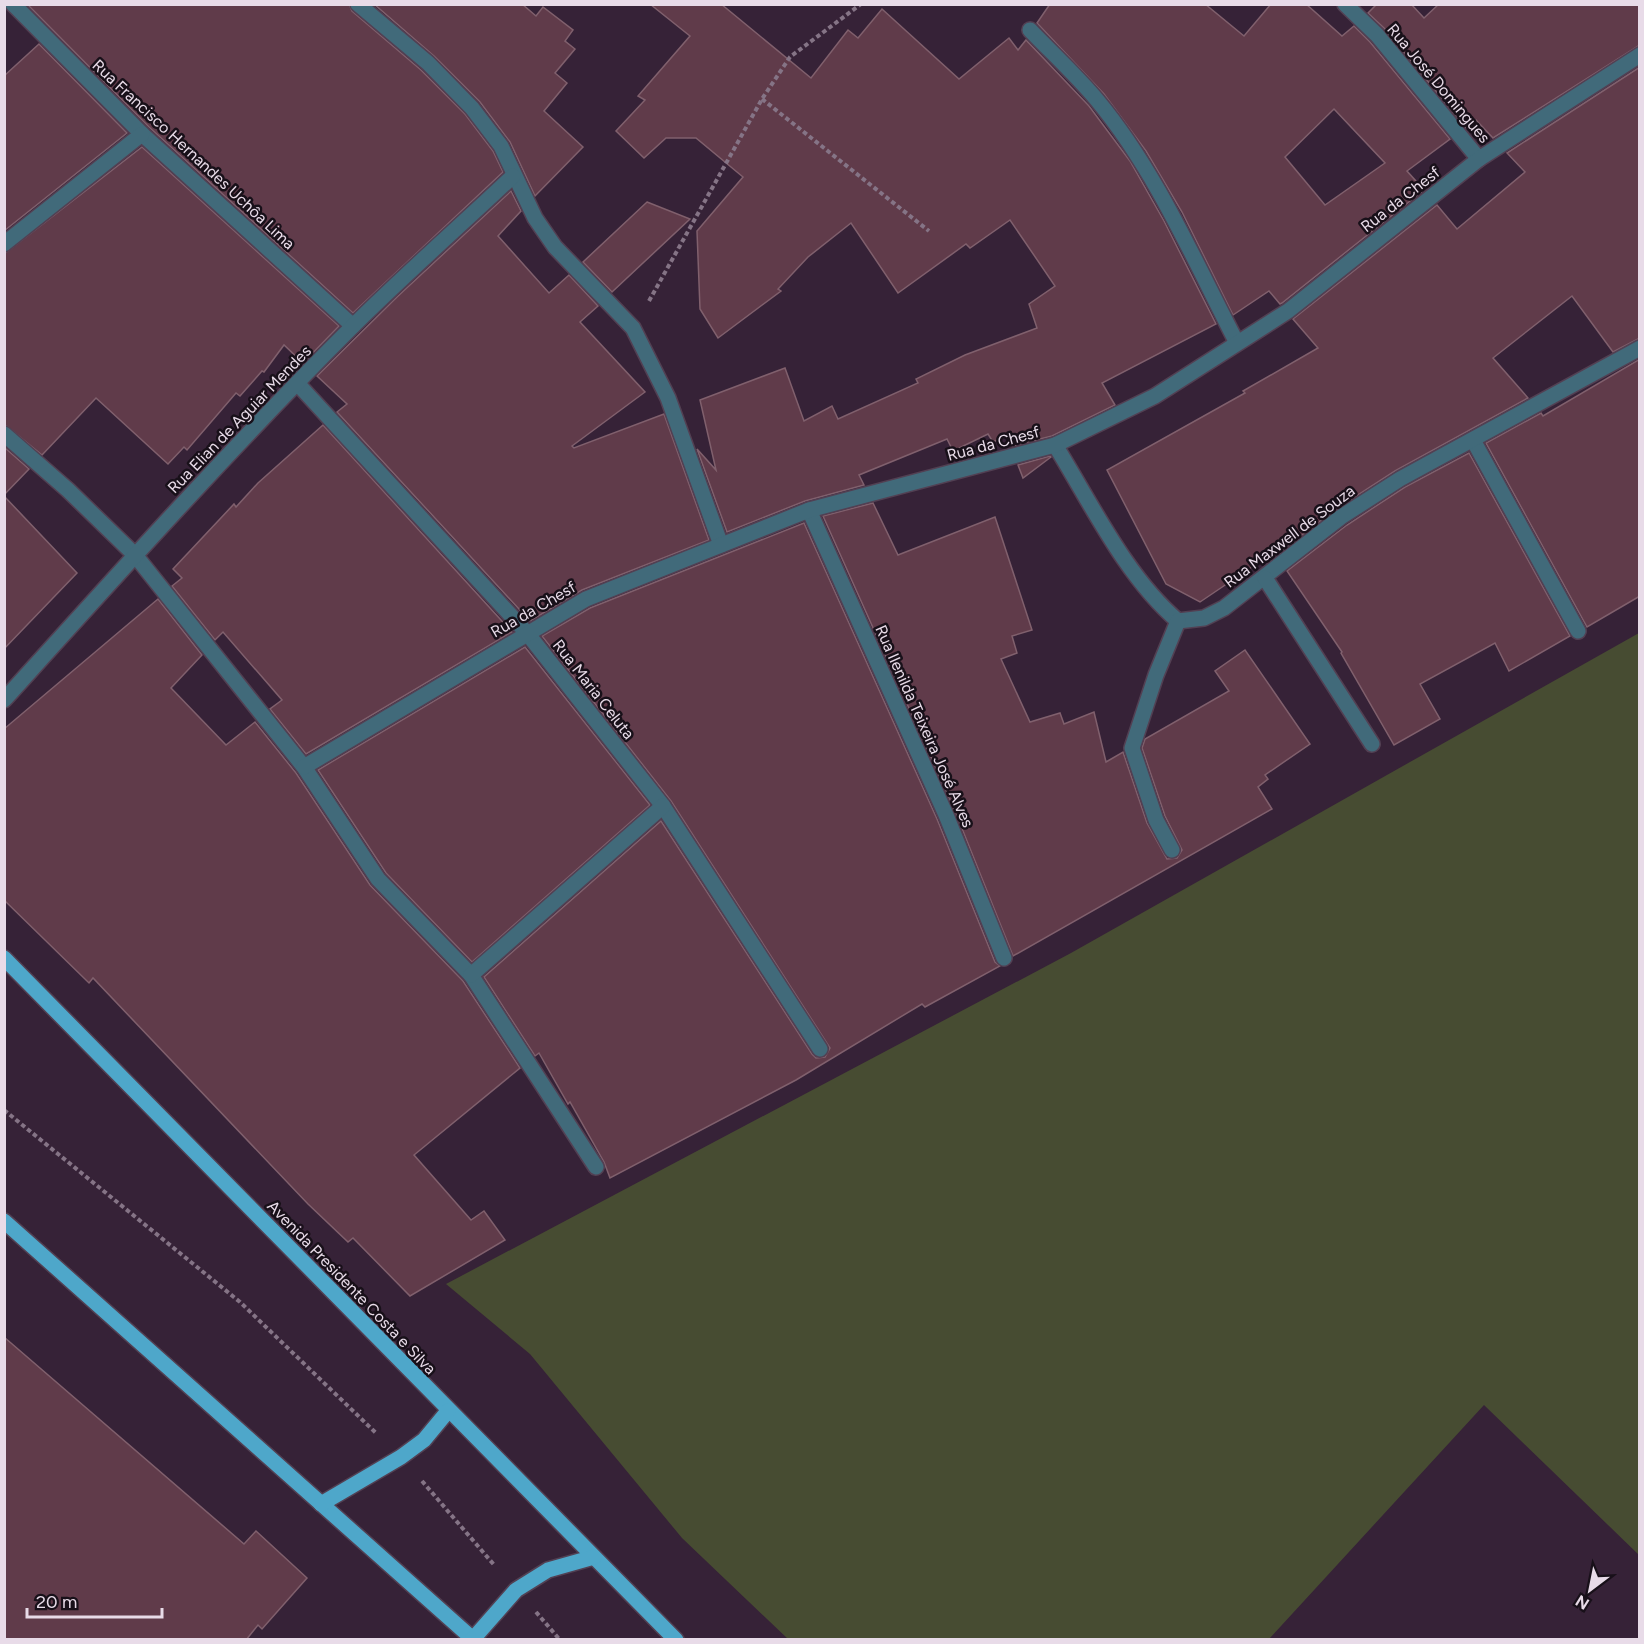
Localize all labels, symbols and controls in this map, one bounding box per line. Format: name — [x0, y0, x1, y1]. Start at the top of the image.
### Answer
street label: Rua José Domingues — [1383, 20, 1494, 147]
street label: Rua Francisco Hernandes Uchôa Lima — [89, 55, 299, 253]
street label: Rua da Chesf — [1357, 163, 1444, 236]
street label: Rua Elian de Aguiar Mendes — [164, 342, 315, 497]
street label: Rua da Chesf — [945, 422, 1042, 465]
street label: Rua Maxwell de Souza — [1220, 481, 1358, 592]
street label: Rua da Chesf — [487, 577, 579, 641]
street label: Rua Ilenilda Teixeira José Alves — [871, 622, 978, 830]
street label: Rua Maria Celuta — [549, 636, 638, 743]
street label: Avenida Presidente Costa e Silva — [263, 1196, 440, 1378]
north arrow — [1560, 1560, 1620, 1620]
scale bar — [27, 1581, 162, 1619]
text: 20 m — [36, 1591, 77, 1613]
text: N — [1572, 1591, 1593, 1614]

